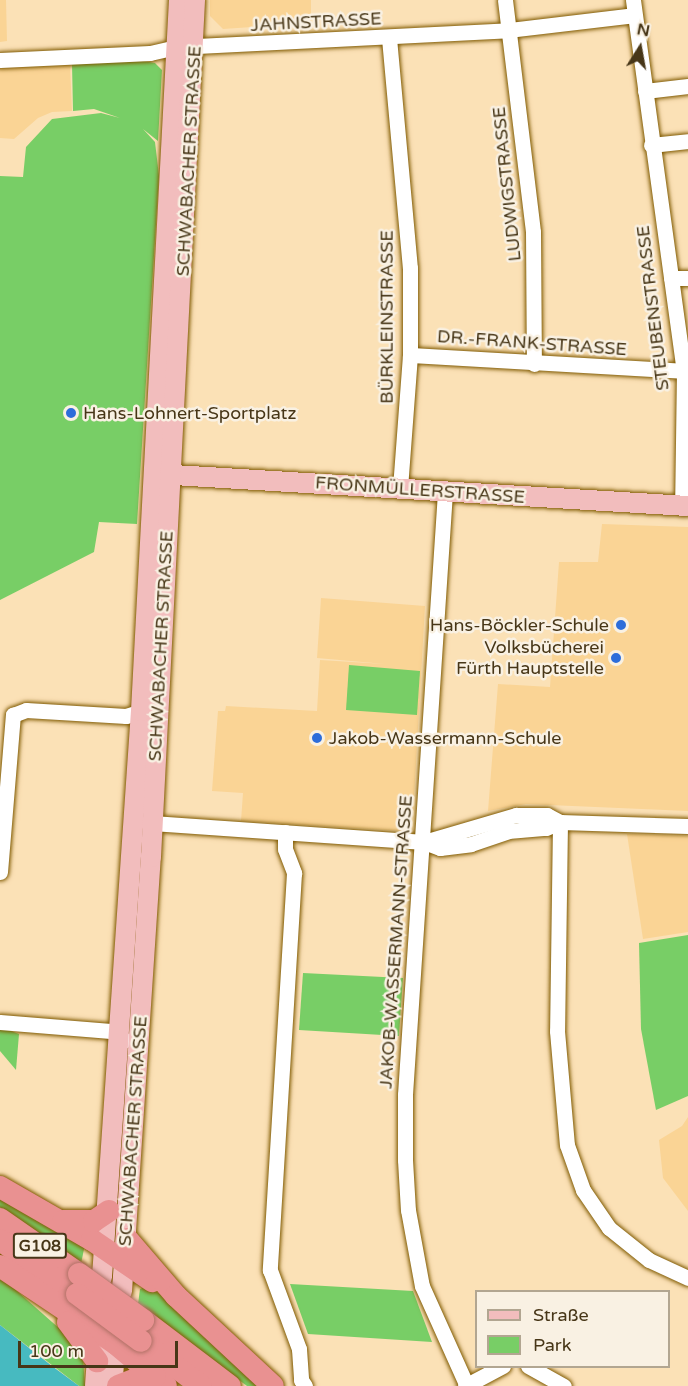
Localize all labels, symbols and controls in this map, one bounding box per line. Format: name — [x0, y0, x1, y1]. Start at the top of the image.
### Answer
street label: JAHNSTRASSE — [250, 8, 382, 36]
north arrow — [610, 18, 670, 78]
text: N — [635, 19, 652, 41]
street label: SCHWABACHER STRASSE — [172, 45, 206, 277]
street label: LUDWIGSTRASSE — [488, 106, 526, 262]
street label: STEUBENSTRASSE — [632, 224, 674, 392]
street label: BÜRKLEINSTRASSE — [376, 230, 398, 404]
street label: DR.-FRANK-STRASSE — [436, 326, 628, 360]
place label: Hans-Lohnert-Sportplatz — [83, 402, 296, 424]
marker: Hans-Lohnert-Sportplatz — [64, 406, 78, 420]
street label: FRONMÜLLERSTRASSE — [314, 472, 526, 508]
street label: SCHWABACHER STRASSE — [144, 530, 178, 762]
place label: Hans-Böckler-Schule — [430, 614, 609, 636]
marker: Hans-Böckler-Schule — [614, 618, 628, 632]
place label: Volksbücherei Fürth Hauptstelle — [456, 637, 604, 680]
marker: Volksbücherei Fürth Hauptstelle — [609, 651, 623, 665]
place label: Jakob-Wassermann-Schule — [329, 727, 562, 749]
marker: Jakob-Wassermann-Schule — [310, 731, 324, 745]
street label: JAKOB-WASSERMANN-STRASSE — [375, 795, 417, 1089]
street label: SCHWABACHER STRASSE — [114, 1015, 152, 1247]
road number: G108 — [12, 1233, 68, 1259]
legend — [475, 1290, 670, 1368]
text: Straße — [533, 1304, 589, 1326]
scale bar — [21, 1329, 182, 1367]
text: Park — [533, 1334, 571, 1356]
text: 100 m — [29, 1340, 84, 1362]

